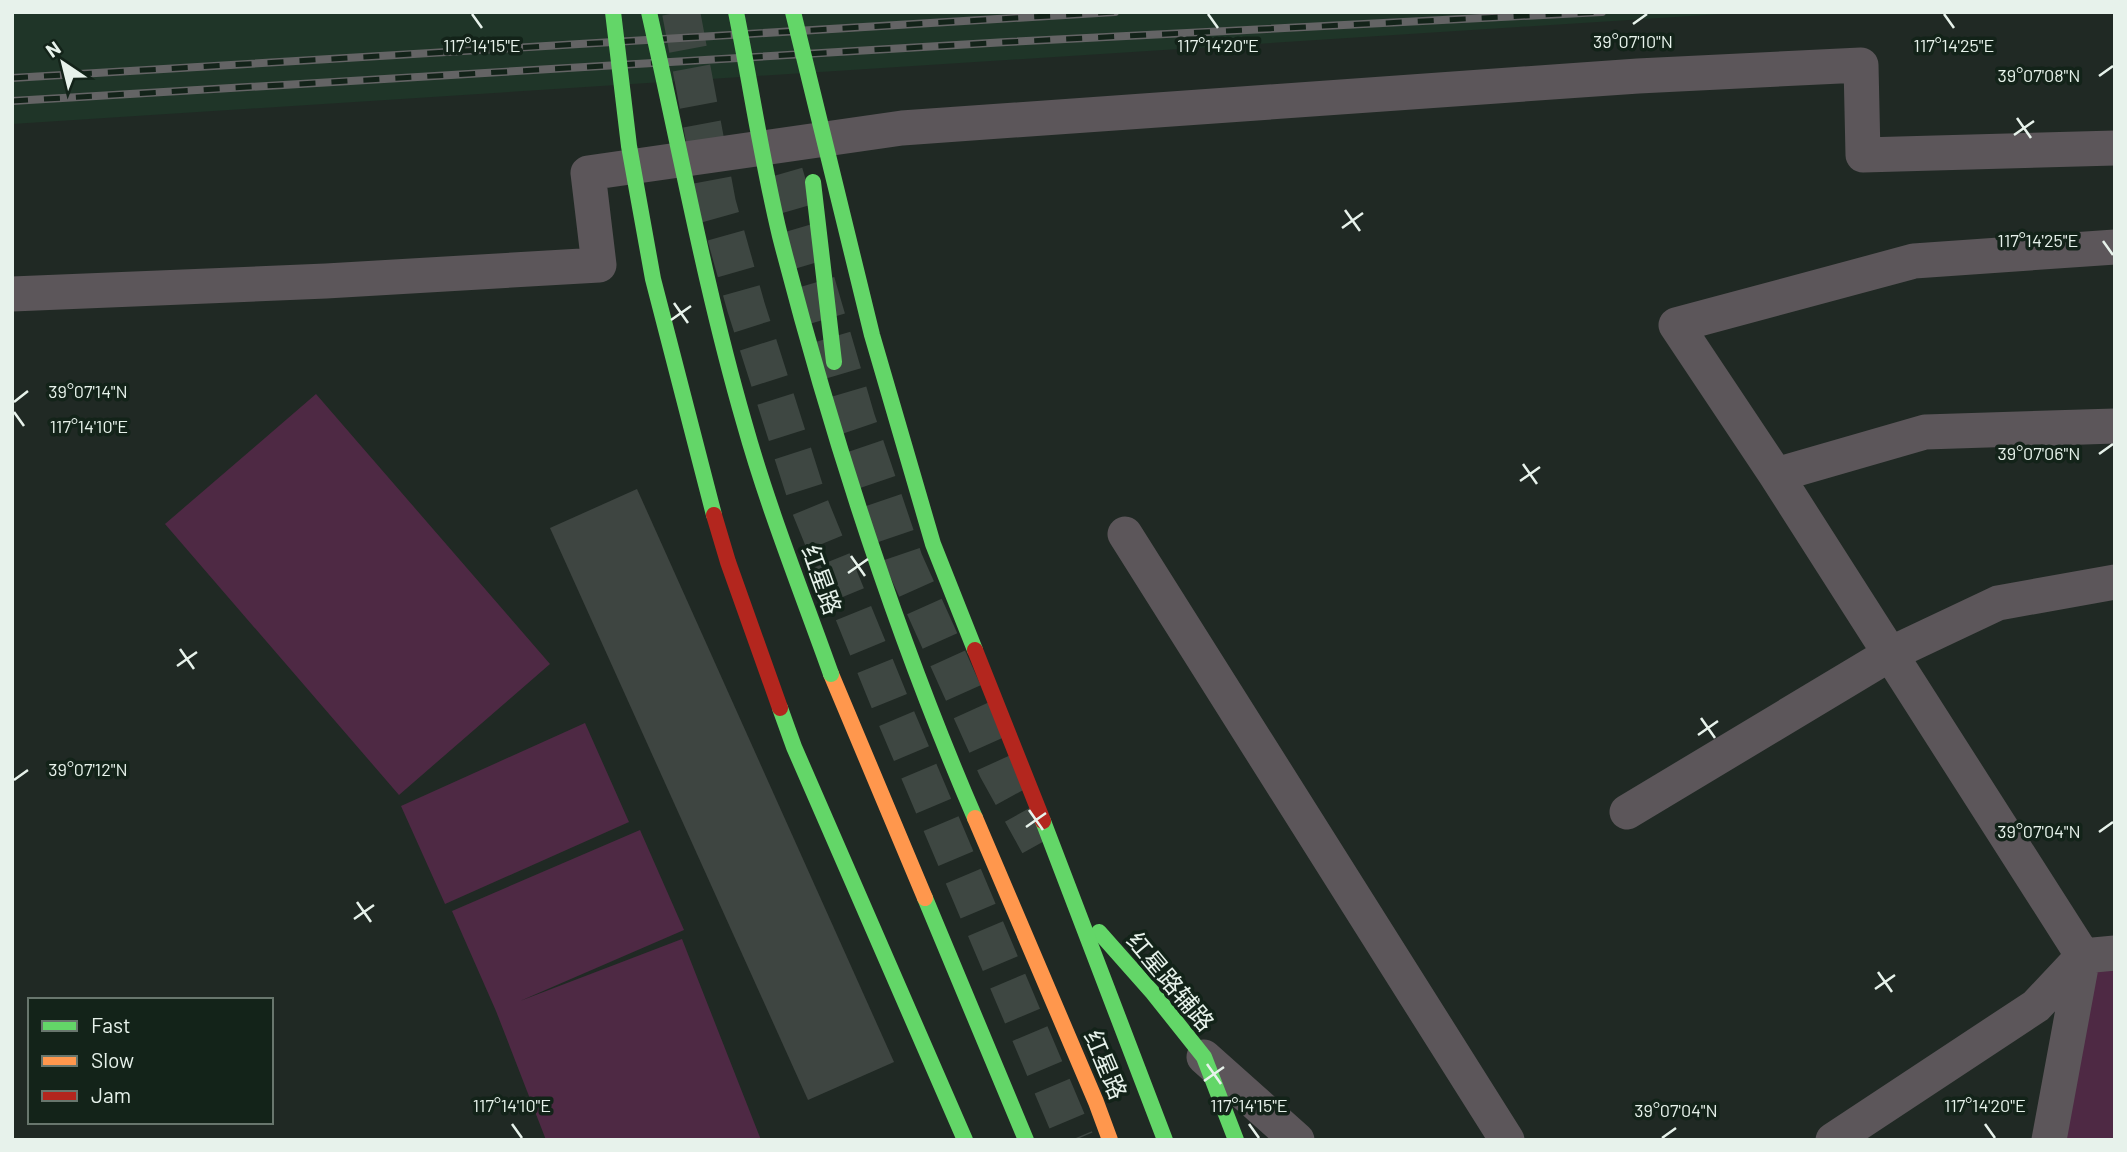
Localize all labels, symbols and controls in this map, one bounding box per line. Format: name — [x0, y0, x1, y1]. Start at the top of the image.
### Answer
north arrow — [28, 28, 98, 98]
text: 39°07'10"N — [1593, 30, 1673, 52]
text: 117°14'15"E — [443, 34, 521, 56]
text: 117°14'20"E — [1177, 34, 1259, 56]
text: 117°14'25"E — [1914, 34, 1994, 56]
text: N — [41, 36, 65, 62]
text: 39°07'08"N — [1997, 64, 2081, 86]
text: 117°14'25"E — [1998, 229, 2078, 251]
text: 39°07'14"N — [48, 380, 128, 402]
text: 117°14'10"E — [50, 415, 128, 437]
text: 39°07'06"N — [1998, 442, 2080, 464]
street label: 红星路 — [796, 541, 848, 618]
text: 39°07'12"N — [48, 758, 128, 780]
text: 39°07'04"N — [1997, 820, 2081, 842]
street label: 红星路辅路 — [1121, 926, 1221, 1036]
legend — [28, 998, 273, 1124]
text: Fast — [91, 1012, 131, 1037]
street label: 红星路 — [1079, 1026, 1134, 1103]
text: Slow — [91, 1047, 134, 1072]
text: Jam — [91, 1082, 131, 1107]
text: 117°14'10"E — [473, 1094, 551, 1116]
text: 117°14'15"E — [1210, 1094, 1288, 1116]
text: 117°14'20"E — [1944, 1094, 2026, 1116]
text: 39°07'04"N — [1634, 1099, 1718, 1121]

